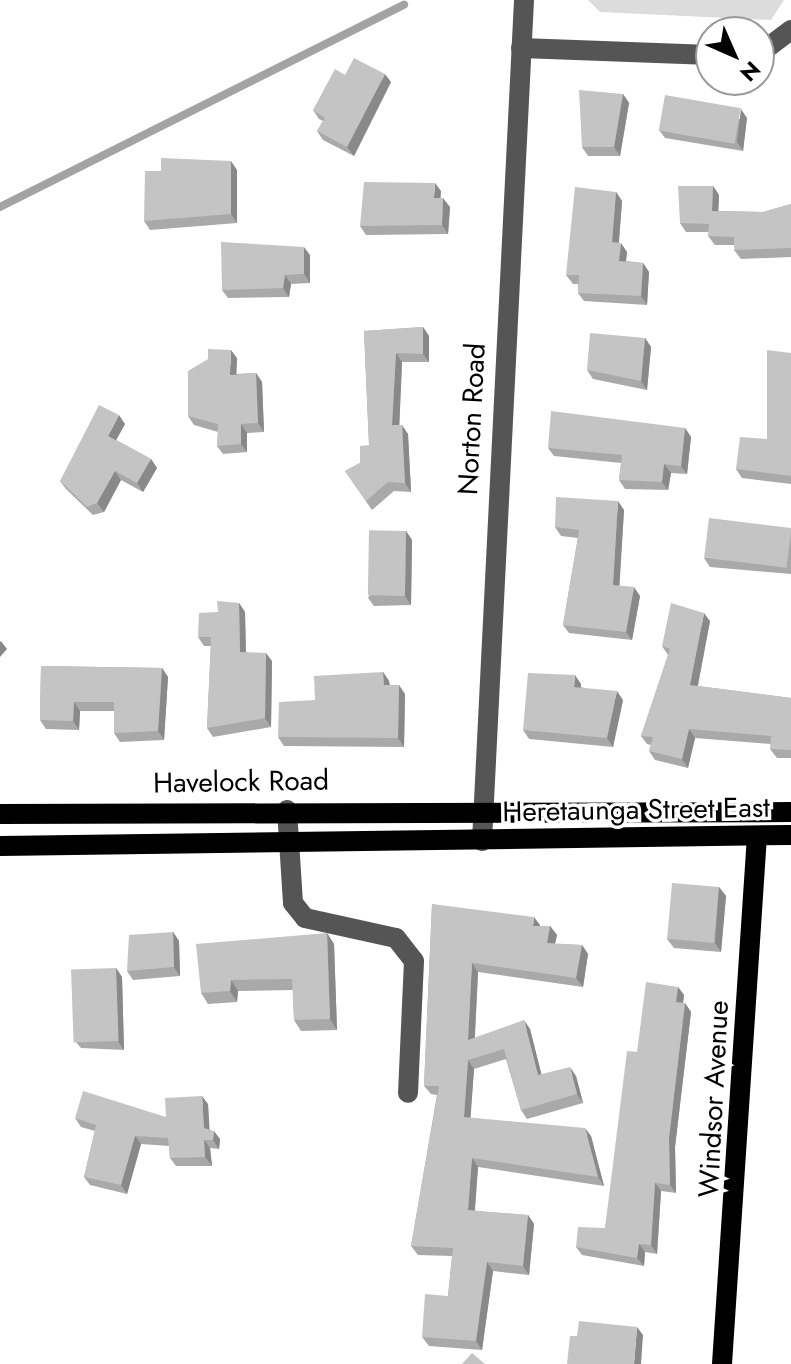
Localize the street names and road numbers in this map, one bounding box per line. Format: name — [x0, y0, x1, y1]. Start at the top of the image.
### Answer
street label: Norton Road — [451, 342, 493, 496]
street label: Havelock Road — [153, 764, 329, 800]
street label: Heretaunga Street East — [502, 791, 770, 829]
street label: Windsor Avenue — [692, 1000, 736, 1198]

